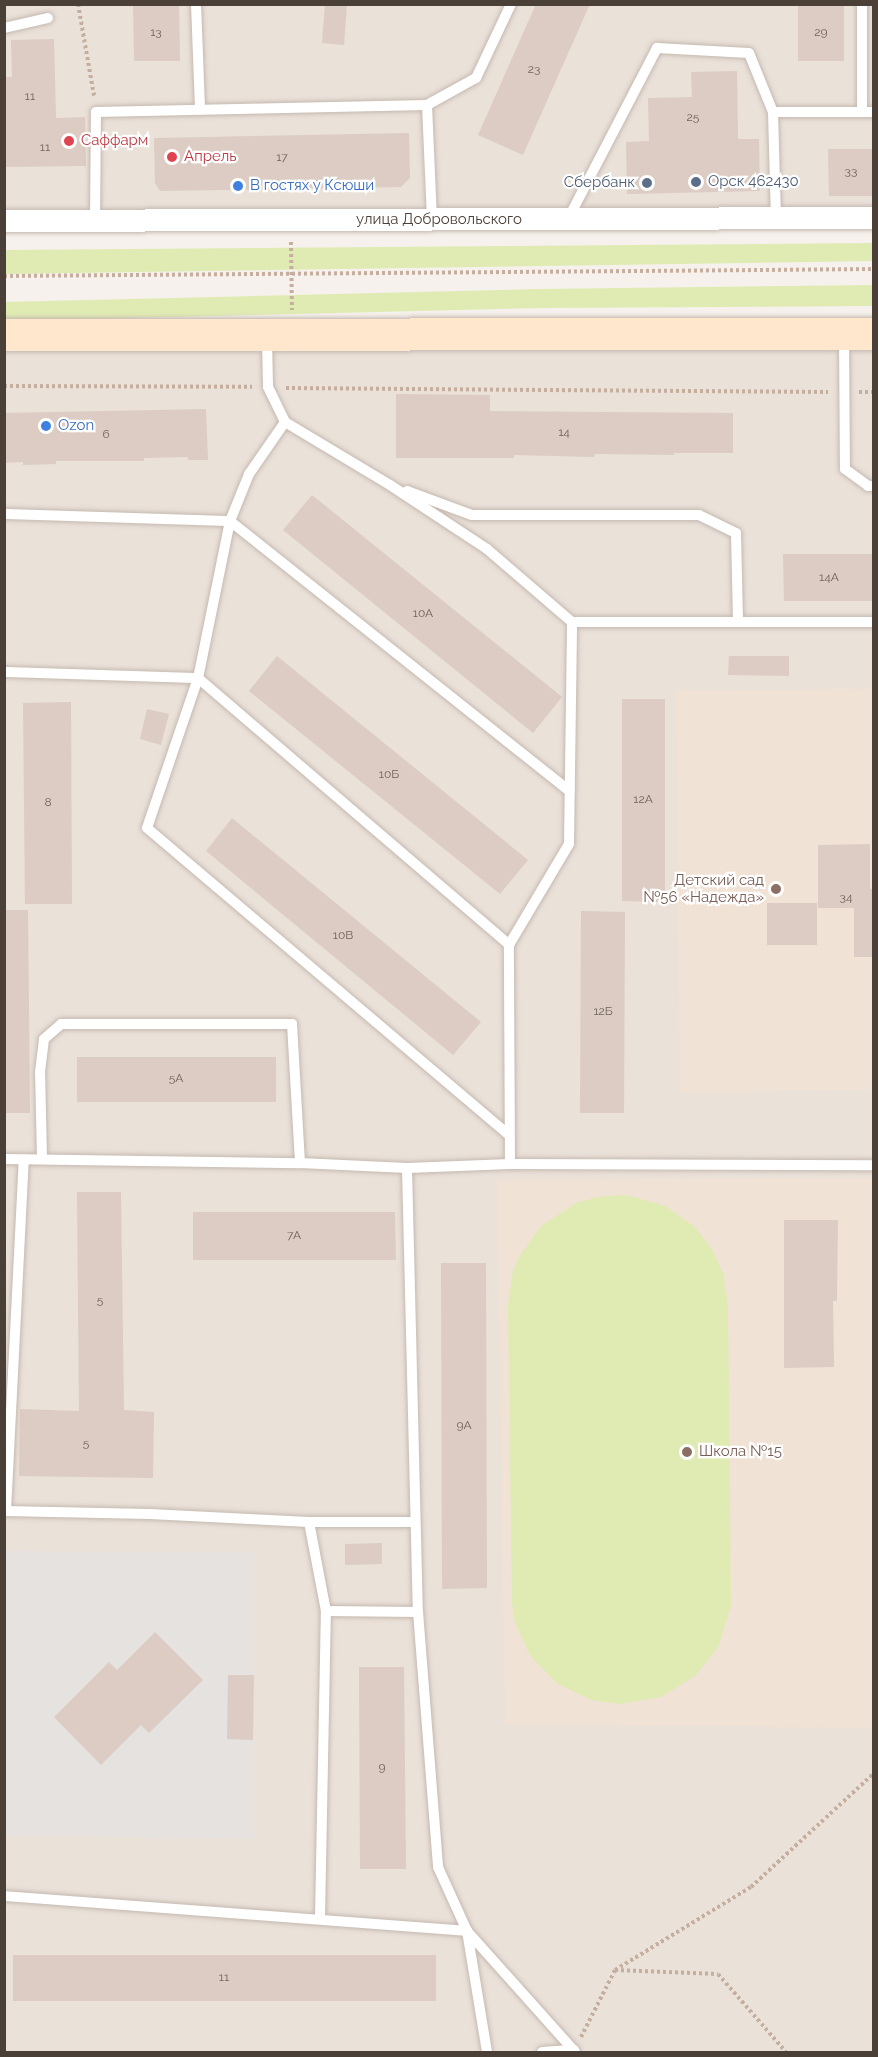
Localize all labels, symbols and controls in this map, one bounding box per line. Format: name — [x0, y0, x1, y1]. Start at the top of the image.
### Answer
house number: 13 — [150, 26, 162, 40]
house number: 29 — [814, 26, 828, 40]
house number: 23 — [528, 63, 540, 77]
house number: 11 — [25, 90, 35, 104]
house number: 25 — [687, 111, 699, 125]
place label: Саффарм — [81, 132, 148, 150]
marker: Саффарм — [62, 134, 76, 148]
house number: 11 — [40, 141, 50, 155]
place label: Апрель — [184, 148, 237, 166]
marker: Апрель — [165, 150, 179, 164]
house number: 17 — [276, 151, 288, 165]
house number: 33 — [845, 165, 857, 179]
place label: Орск 462430 — [708, 173, 799, 191]
place label: Сбербанк — [564, 174, 635, 192]
marker: Орск 462430 — [689, 175, 703, 189]
marker: Сбербанк — [640, 176, 654, 190]
place label: В гостях у Ксюши — [250, 177, 375, 195]
marker: В гостях у Ксюши — [231, 179, 245, 193]
street label: улица Добровольского — [356, 211, 522, 229]
place label: Ozon — [58, 417, 94, 435]
marker: Ozon — [39, 419, 53, 433]
house number: 14 — [558, 426, 570, 440]
house number: 6 — [102, 428, 110, 442]
house number: 14А — [819, 571, 839, 585]
house number: 10А — [413, 607, 433, 621]
house number: 10Б — [379, 768, 399, 782]
house number: 12А — [633, 793, 653, 807]
house number: 8 — [44, 796, 52, 810]
place label: Детский сад №56 «Надежда» — [643, 871, 764, 906]
marker: Детский сад №56 «Надежда» — [769, 882, 783, 896]
house number: 34 — [840, 891, 852, 905]
house number: 10В — [333, 929, 353, 943]
house number: 12Б — [593, 1005, 613, 1019]
house number: 5А — [169, 1072, 183, 1086]
house number: 7А — [287, 1229, 301, 1243]
house number: 5 — [97, 1294, 103, 1308]
house number: 9А — [456, 1419, 472, 1433]
house number: 5 — [83, 1437, 89, 1451]
place label: Школа №15 — [699, 1443, 782, 1461]
marker: Школа №15 — [680, 1445, 694, 1459]
house number: 9 — [378, 1761, 386, 1775]
house number: 11 — [219, 1971, 229, 1985]

